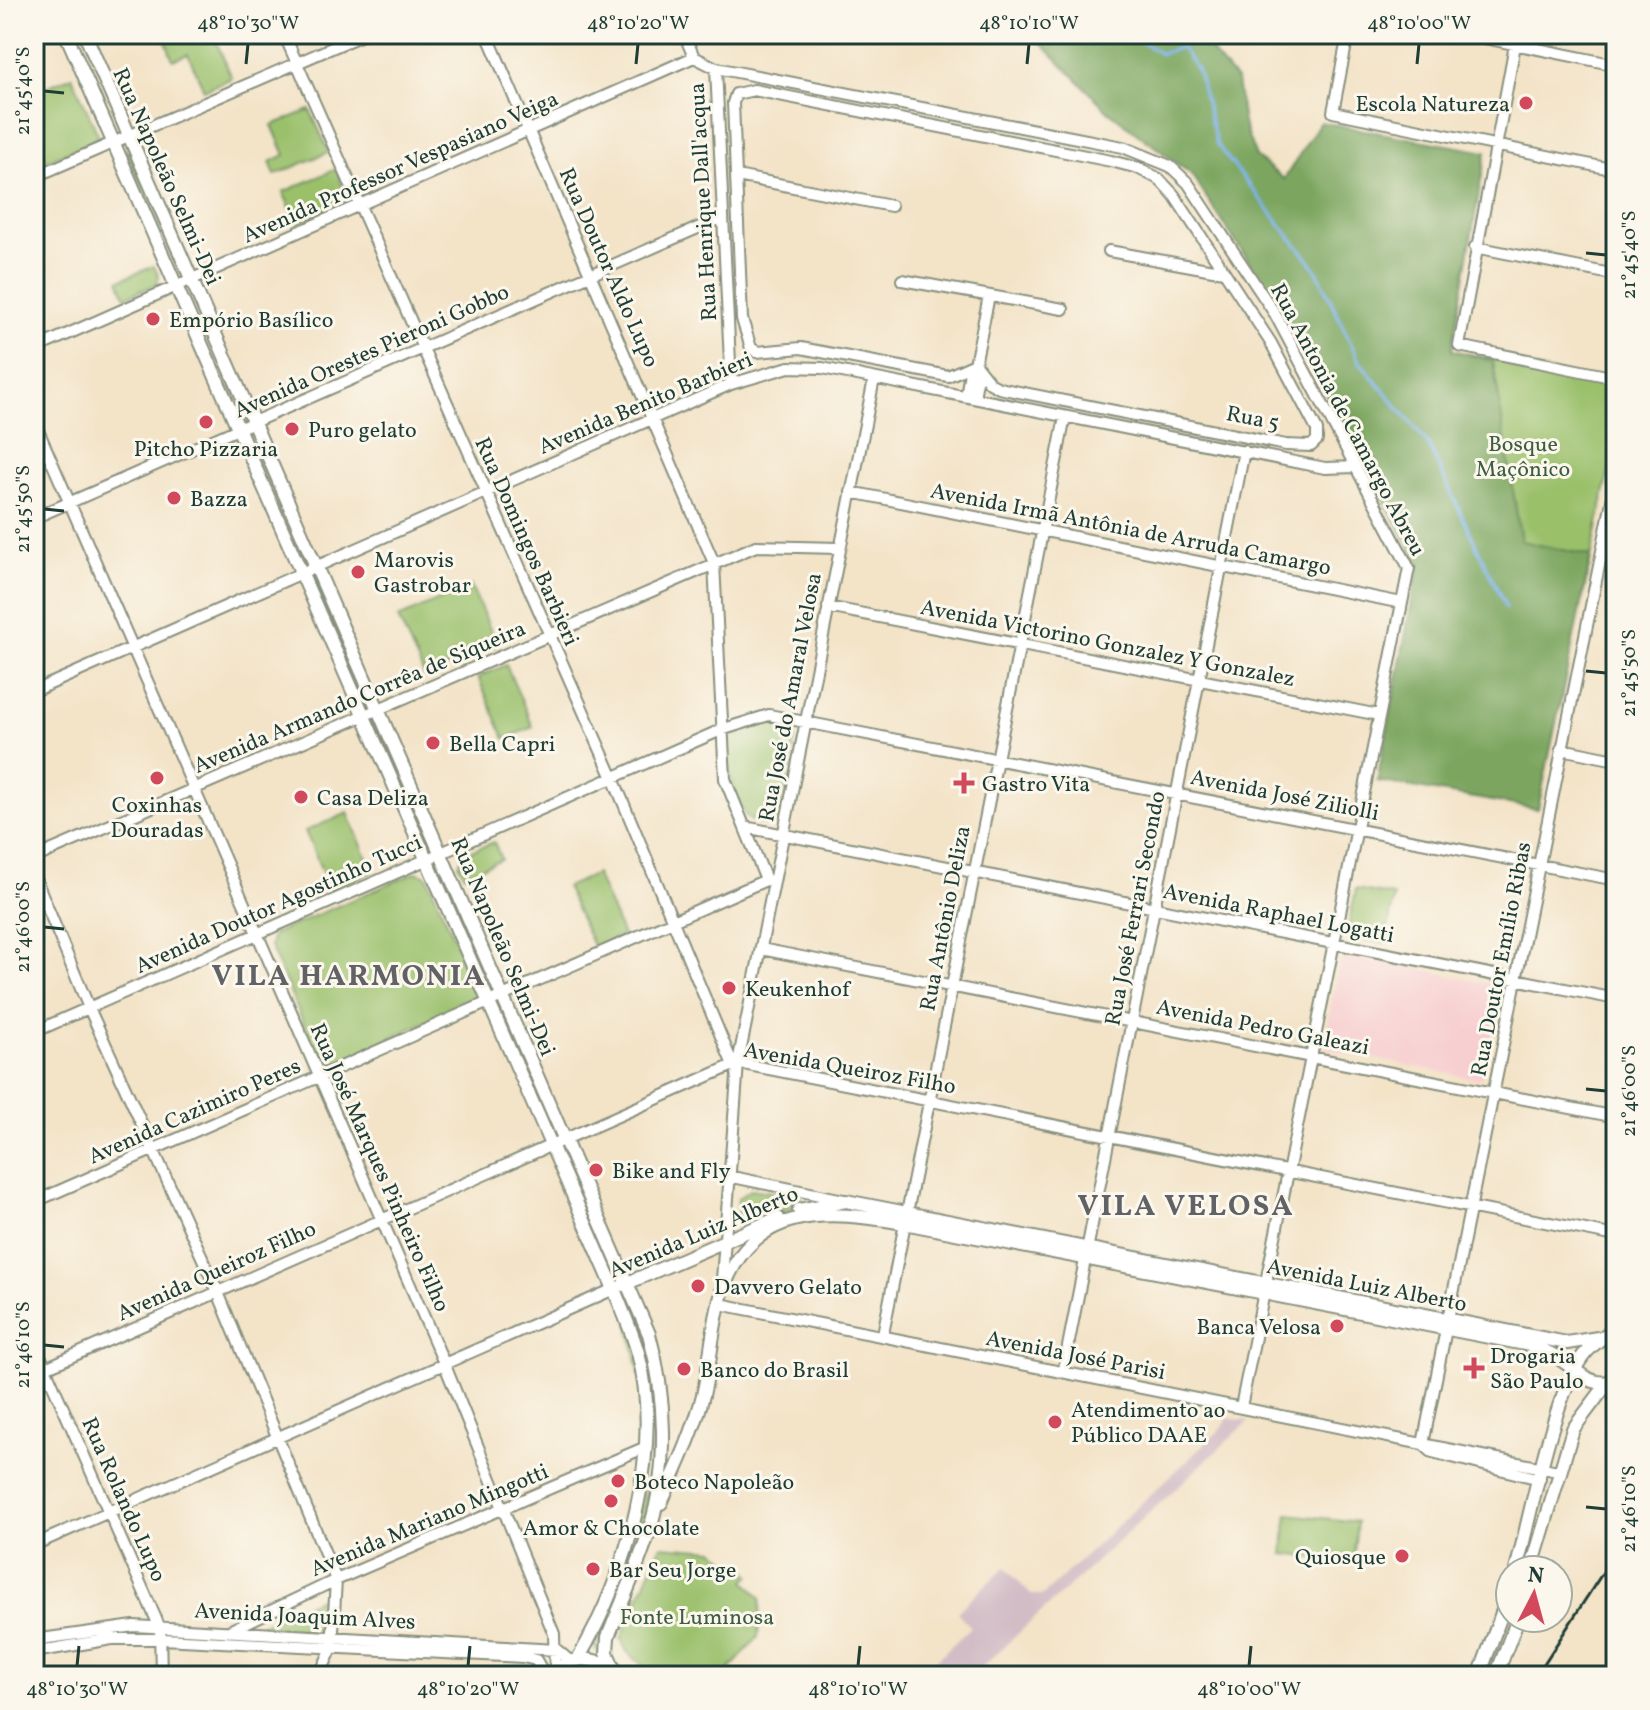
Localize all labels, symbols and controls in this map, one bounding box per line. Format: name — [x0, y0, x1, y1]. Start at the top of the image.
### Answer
text: 48°10'30"W — [197, 10, 299, 38]
text: 48°10'20"W — [587, 10, 689, 38]
text: 48°10'10"W — [979, 10, 1079, 38]
text: 48°10'00"W — [1367, 10, 1471, 38]
text: 21°45'40"S — [10, 47, 38, 135]
street label: Rua Napoleão Selmi-Dei — [104, 63, 228, 291]
street label: Rua Henrique Dall'acqua — [683, 82, 726, 322]
street label: Avenida Professor Vespasiano Veiga — [238, 84, 564, 252]
place label: Escola Natureza — [1355, 90, 1510, 121]
marker: Escola Natureza — [1517, 94, 1535, 112]
street label: Rua Doutor Aldo Lupo — [550, 163, 666, 373]
text: 21°45'40"S — [1616, 211, 1644, 299]
street label: Avenida Orestes Pieroni Gobbo — [229, 277, 515, 427]
street label: Rua Antonia de Camargo Abreu — [1262, 278, 1432, 562]
place label: Empório Basílico — [169, 306, 333, 337]
marker: Empório Basílico — [144, 310, 162, 328]
street label: Avenida Benito Barbieri — [534, 345, 758, 463]
street label: Rua 5 — [1223, 399, 1282, 440]
marker: Pitcho Pizzaria — [197, 413, 215, 431]
place label: Puro gelato — [308, 416, 417, 447]
marker: Puro gelato — [283, 420, 301, 438]
park label: Bosque Maçônico — [1476, 430, 1570, 486]
street label: Rua Domingos Barbieri — [466, 433, 586, 651]
place label: Pitcho Pizzaria — [134, 435, 278, 466]
text: 21°45'50"S — [10, 465, 38, 553]
street label: Avenida Irmã Antônia de Arruda Camargo — [928, 476, 1334, 585]
place label: Bazza — [190, 485, 248, 516]
marker: Bazza — [165, 489, 183, 507]
place label: Marovis Gastrobar — [374, 546, 471, 602]
marker: Marovis Gastrobar — [349, 563, 367, 581]
street label: Rua José do Amaral Velosa — [752, 570, 831, 825]
street label: Avenida Victorino Gonzalez Y Gonzalez — [918, 593, 1297, 696]
street label: Avenida Armando Corrêa de Siqueira — [189, 614, 531, 783]
text: 21°45'50"S — [1616, 629, 1644, 717]
place label: Bella Capri — [449, 730, 555, 761]
marker: Bella Capri — [424, 734, 442, 752]
street label: Avenida José Ziliolli — [1187, 763, 1382, 830]
marker: Coxinhas Douradas — [148, 769, 166, 787]
place label: Gastro Vita — [982, 770, 1090, 801]
marker: Gastro Vita — [953, 772, 975, 794]
place label: Casa Deliza — [317, 784, 429, 815]
marker: Casa Deliza — [292, 788, 310, 806]
street label: Rua José Ferrari Secondo — [1098, 788, 1174, 1029]
place label: Coxinhas Douradas — [110, 791, 204, 847]
street label: Rua Antônio Deliza — [913, 823, 980, 1014]
street label: Avenida Doutor Agostinho Tucci — [131, 828, 427, 983]
street label: Rua Napoleão Selmi-Dei — [441, 833, 562, 1061]
street label: Rua Doutor Emílio Ribas — [1464, 839, 1540, 1080]
street label: Avenida Raphael Logatti — [1160, 877, 1397, 952]
text: 21°46'00"S — [10, 881, 38, 973]
district label: VILA HARMONIA — [211, 956, 487, 998]
place label: Keukenhof — [745, 975, 852, 1006]
marker: Keukenhof — [720, 979, 738, 997]
street label: Avenida Pedro Galeazi — [1153, 993, 1372, 1064]
street label: Rua José Marques Pinheiro Filho — [301, 1019, 457, 1317]
street label: Avenida Queiroz Filho — [741, 1036, 958, 1103]
text: 21°46'00"S — [1616, 1045, 1644, 1137]
street label: Avenida Cazimiro Peres — [84, 1051, 306, 1173]
place label: Bike and Fly — [612, 1157, 731, 1188]
marker: Bike and Fly — [587, 1161, 605, 1179]
street label: Avenida Luiz Alberto — [604, 1179, 804, 1287]
district label: VILA VELOSA — [1077, 1186, 1295, 1228]
street label: Avenida Queiroz Filho — [112, 1214, 322, 1330]
street label: Avenida Luiz Alberto — [1264, 1252, 1469, 1321]
place label: Davvero Gelato — [714, 1273, 862, 1304]
marker: Davvero Gelato — [689, 1277, 707, 1295]
text: 21°46'10"S — [10, 1301, 38, 1389]
place label: Banca Velosa — [1197, 1313, 1321, 1344]
marker: Banca Velosa — [1328, 1317, 1346, 1335]
street label: Avenida José Parisi — [983, 1324, 1168, 1389]
place label: Drogaria São Paulo — [1490, 1342, 1584, 1398]
place label: Banco do Brasil — [700, 1356, 849, 1387]
marker: Drogaria São Paulo — [1465, 1359, 1483, 1377]
marker: Banco do Brasil — [675, 1360, 693, 1378]
place label: Atendimento ao Público DAAE — [1071, 1396, 1226, 1452]
street label: Rua Rolando Lupo — [73, 1413, 173, 1587]
marker: Atendimento ao Público DAAE — [1046, 1413, 1064, 1431]
street label: Avenida Mariano Mingotti — [306, 1457, 554, 1586]
text: 21°46'10"S — [1616, 1465, 1644, 1553]
place label: Boteco Napoleão — [634, 1468, 794, 1499]
marker: Boteco Napoleão — [609, 1472, 627, 1490]
marker: Amor & Chocolate — [602, 1492, 620, 1510]
place label: Amor & Chocolate — [523, 1514, 699, 1545]
place label: Quiosque — [1295, 1543, 1386, 1574]
marker: Quiosque — [1393, 1547, 1411, 1565]
north arrow — [1494, 1554, 1574, 1634]
place label: Bar Seu Jorge — [609, 1556, 737, 1587]
marker: Bar Seu Jorge — [584, 1560, 602, 1578]
text: N — [1526, 1560, 1545, 1593]
street label: Avenida Joaquim Alves — [193, 1596, 416, 1639]
park label: Fonte Luminosa — [620, 1603, 774, 1634]
text: 48°10'30"W — [26, 1676, 128, 1704]
text: 48°10'20"W — [417, 1676, 519, 1704]
text: 48°10'10"W — [808, 1676, 908, 1704]
text: 48°10'00"W — [1197, 1676, 1301, 1704]

